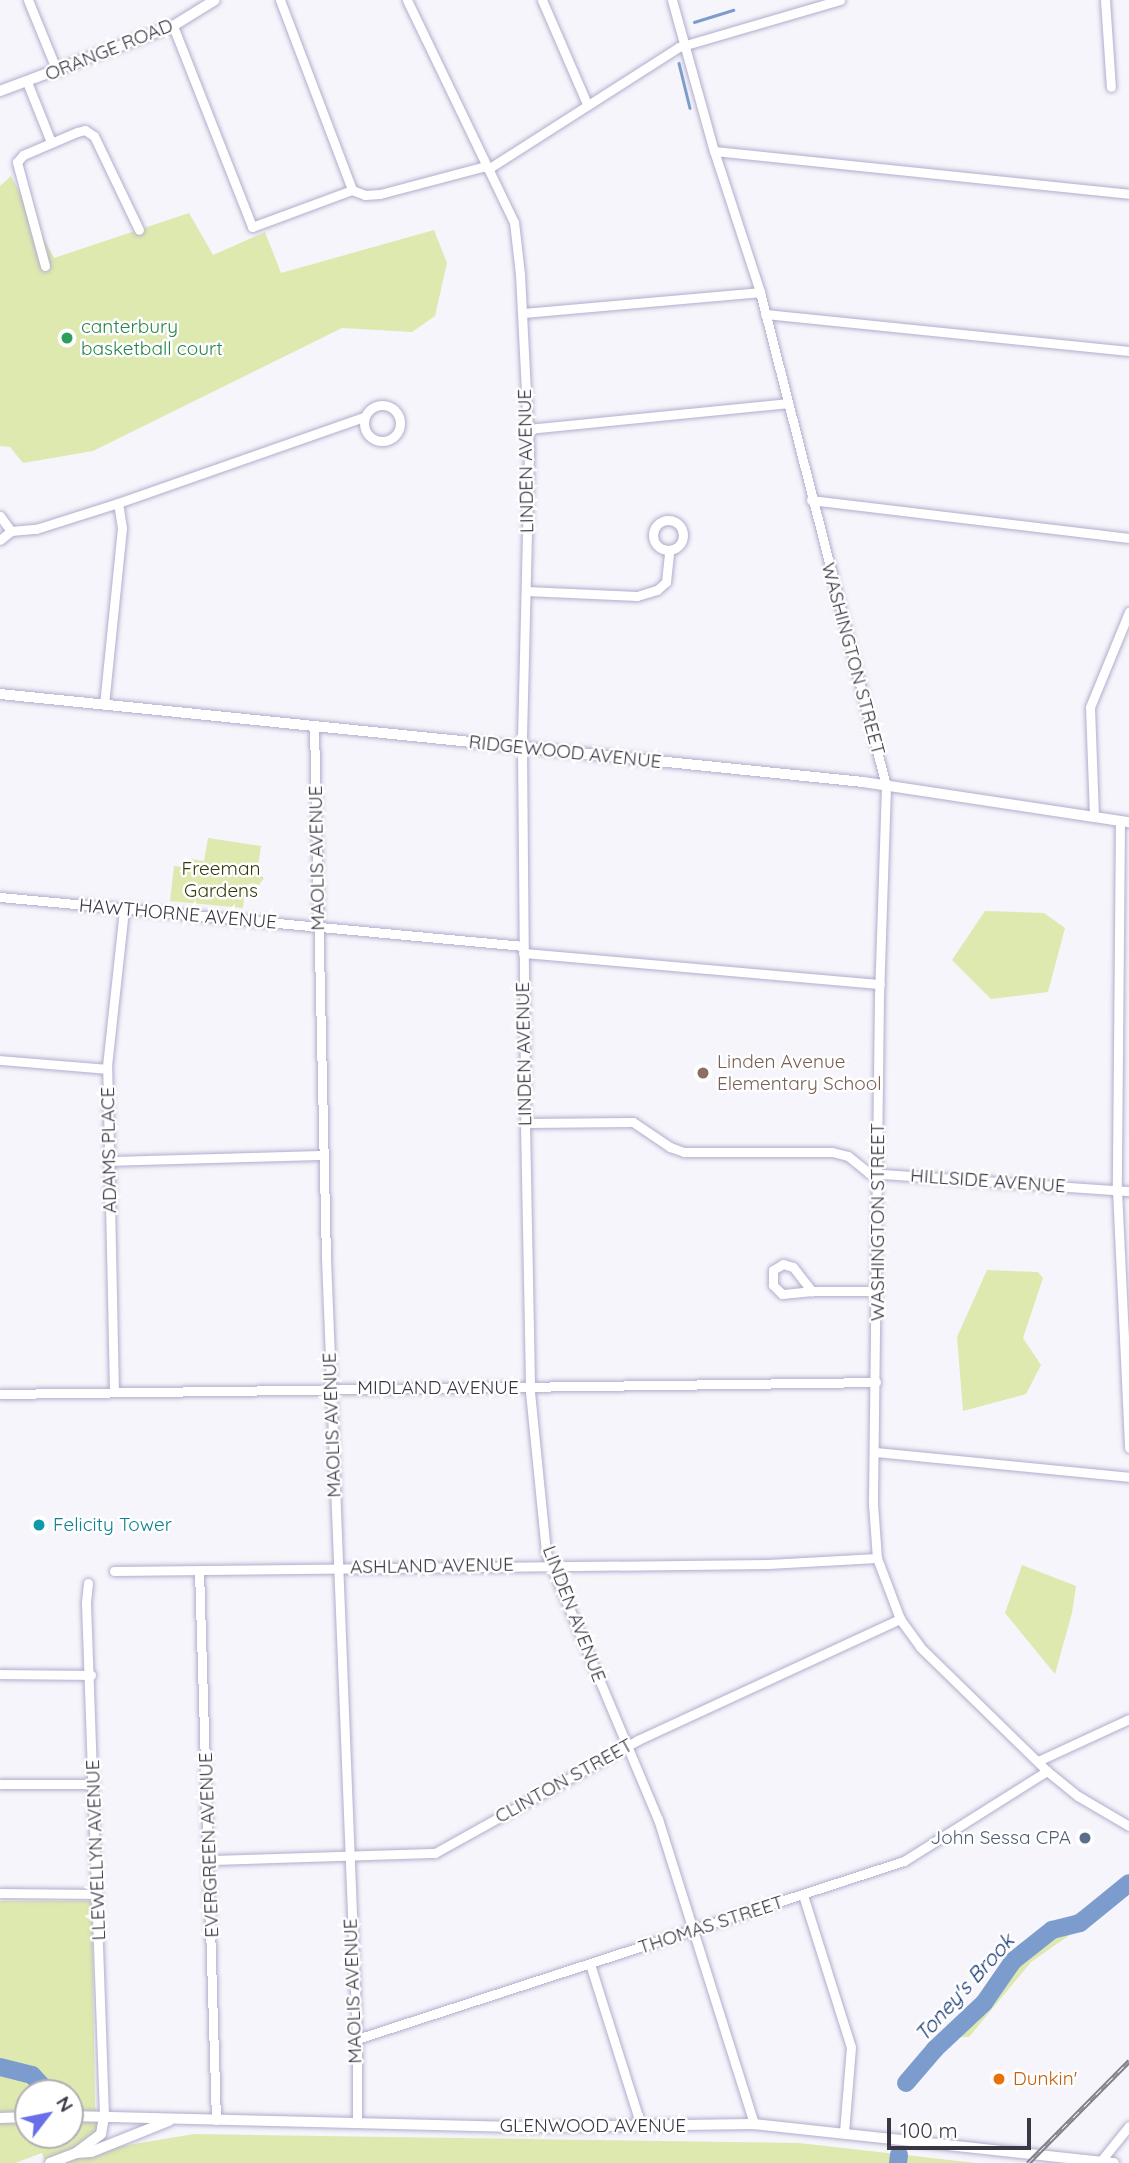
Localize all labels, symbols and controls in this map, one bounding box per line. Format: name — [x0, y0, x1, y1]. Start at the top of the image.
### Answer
street label: ORANGE ROAD — [42, 14, 176, 86]
place label: canterbury basketball court — [81, 316, 223, 360]
marker: canterbury basketball court — [59, 330, 75, 346]
street label: LINDEN AVENUE — [513, 389, 539, 533]
street label: WASHINGTON STREET — [816, 560, 890, 758]
street label: RIDGEWOOD AVENUE — [468, 731, 662, 773]
street label: MAOLIS AVENUE — [304, 785, 330, 931]
park label: Freeman Gardens — [182, 858, 260, 902]
street label: HAWTHORNE AVENUE — [78, 894, 278, 934]
street label: LINDEN AVENUE — [511, 982, 537, 1126]
place label: Linden Avenue Elementary School — [717, 1051, 882, 1095]
marker: Linden Avenue Elementary School — [695, 1065, 711, 1081]
street label: ADAMS PLACE — [96, 1087, 122, 1213]
street label: WASHINGTON STREET — [867, 1123, 889, 1321]
street label: HILLSIDE AVENUE — [909, 1164, 1067, 1198]
street label: MAOLIS AVENUE — [318, 1352, 346, 1498]
street label: MIDLAND AVENUE — [357, 1377, 519, 1399]
place label: Felicity Tower — [53, 1514, 172, 1536]
marker: Felicity Tower — [31, 1517, 47, 1533]
street label: LINDEN AVENUE — [538, 1543, 610, 1685]
street label: ASHLAND AVENUE — [350, 1553, 514, 1579]
street label: CLINTON STREET — [491, 1734, 637, 1828]
street label: EVERGREEN AVENUE — [194, 1752, 224, 1938]
street label: LLEWELLYN AVENUE — [81, 1759, 111, 1941]
place label: John Sessa CPA — [930, 1827, 1071, 1849]
marker: John Sessa CPA — [1077, 1830, 1093, 1846]
street label: THOMAS STREET — [635, 1891, 787, 1959]
street label: MAOLIS AVENUE — [339, 1918, 367, 2064]
water label: Toney's Brook — [909, 1928, 1019, 2046]
place label: Dunkin' — [1013, 2068, 1077, 2090]
marker: Dunkin' — [991, 2071, 1007, 2087]
north arrow — [14, 2079, 84, 2149]
text: N — [51, 2092, 79, 2116]
scale bar — [891, 2104, 1034, 2148]
street label: GLENWOOD AVENUE — [500, 2115, 686, 2137]
text: 100 m — [900, 2117, 958, 2143]

